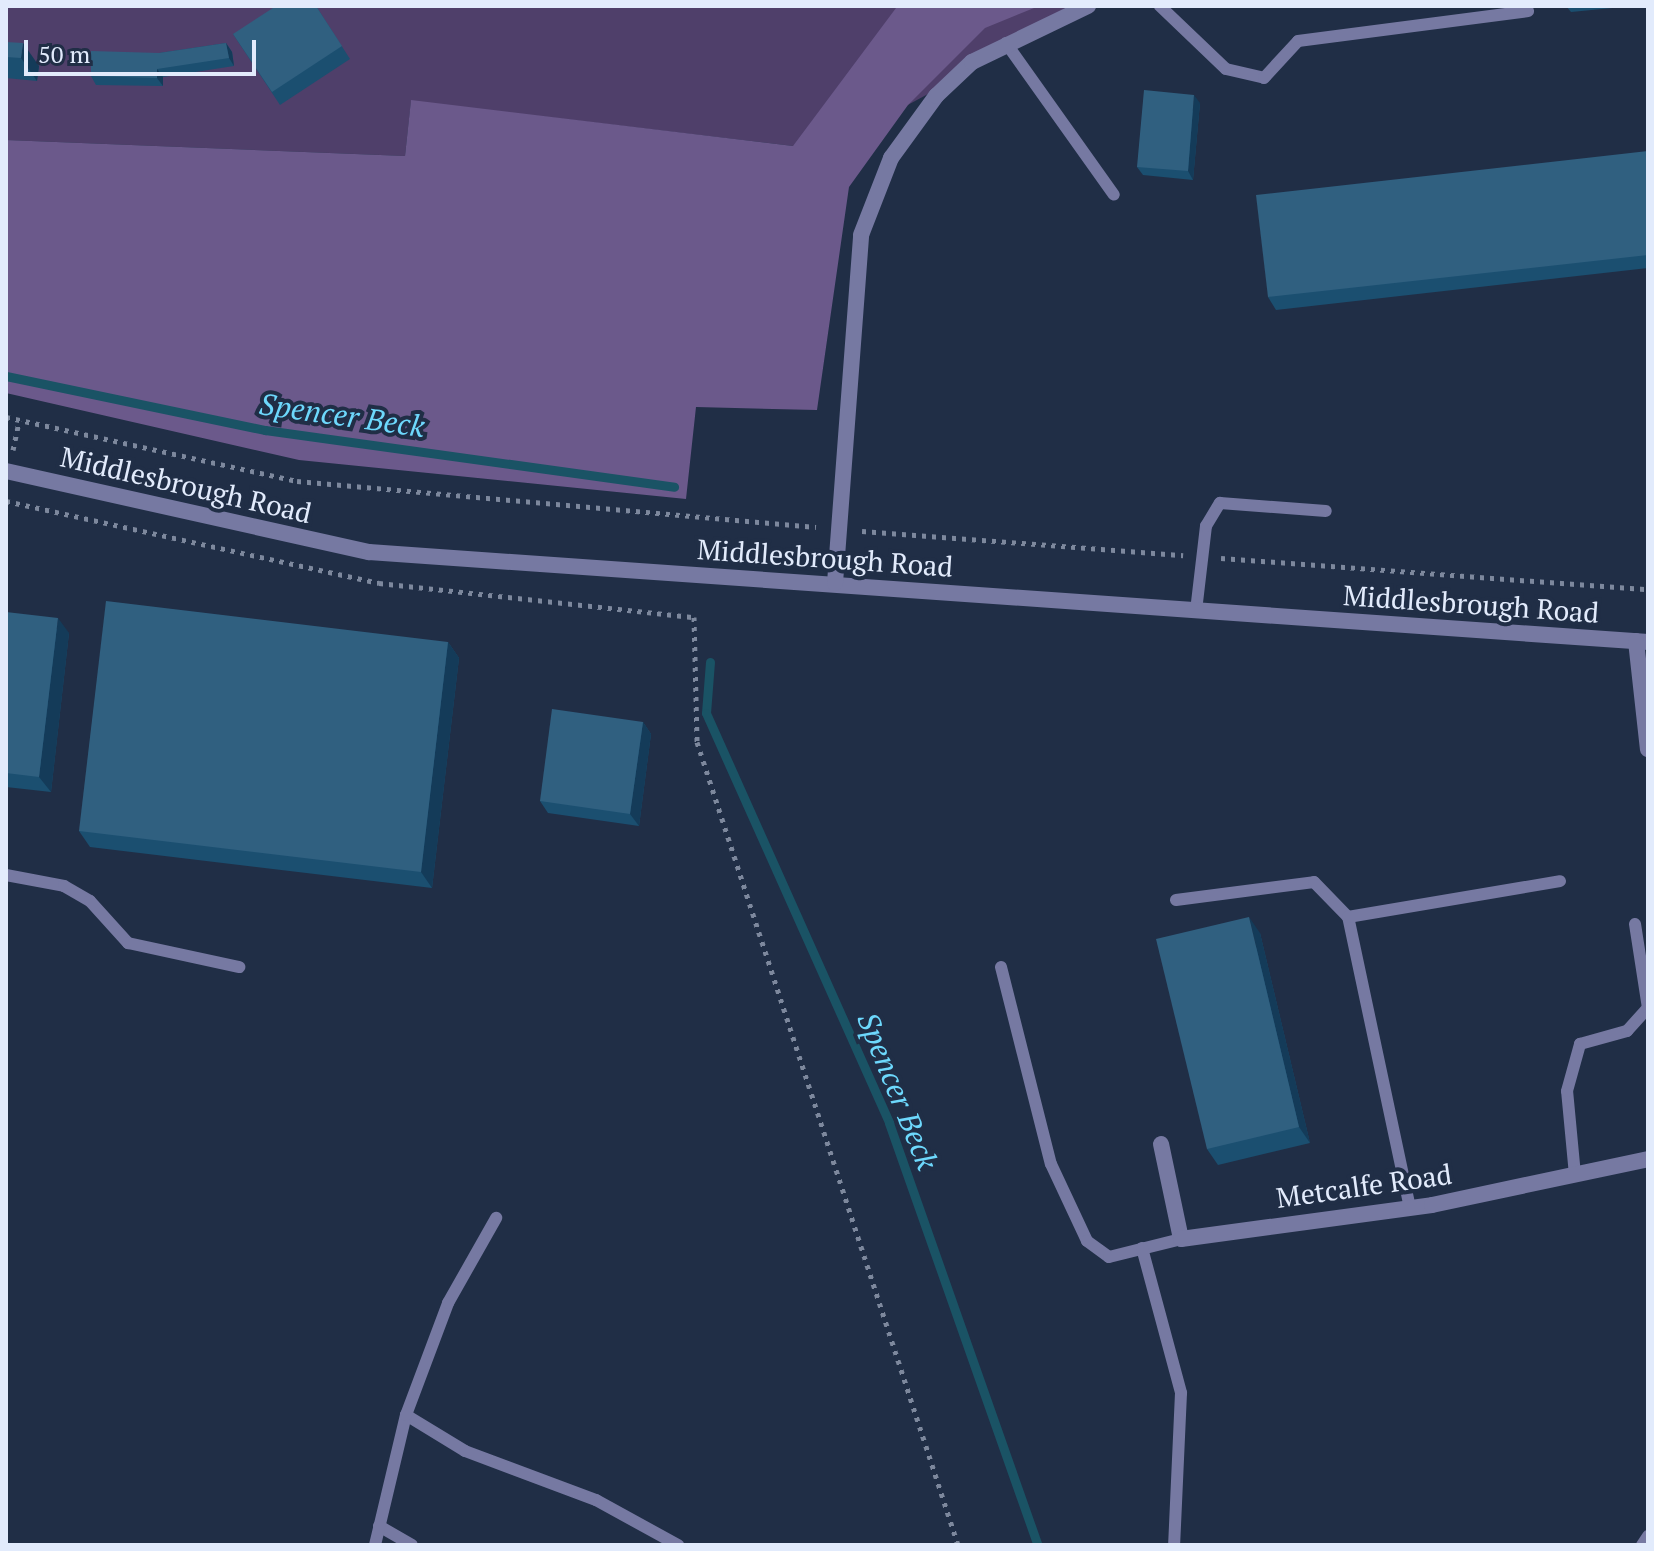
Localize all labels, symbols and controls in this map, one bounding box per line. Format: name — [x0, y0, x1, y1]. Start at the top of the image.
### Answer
scale bar — [28, 24, 260, 74]
text: 50 m — [38, 38, 90, 70]
water label: Spencer Beck — [257, 386, 427, 444]
street label: Middlesbrough Road — [57, 440, 315, 530]
street label: Middlesbrough Road — [696, 532, 954, 584]
street label: Middlesbrough Road — [1342, 578, 1600, 630]
water label: Spencer Beck — [850, 1007, 946, 1175]
street label: Metcalfe Road — [1274, 1157, 1454, 1215]

